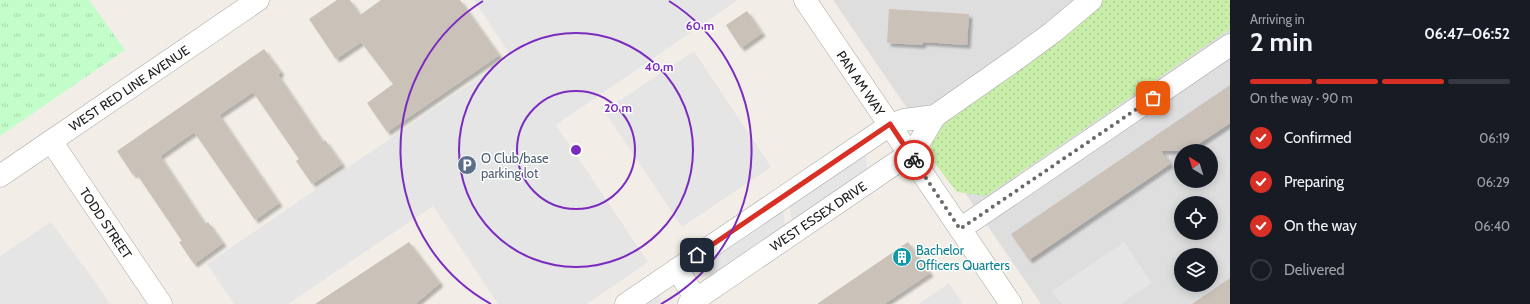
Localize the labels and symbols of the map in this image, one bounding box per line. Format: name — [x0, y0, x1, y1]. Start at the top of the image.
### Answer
text: 60 m — [686, 18, 714, 33]
street label: WEST RED LINE AVENUE — [66, 42, 192, 134]
street label: PAN AM WAY — [833, 47, 889, 119]
text: 40 m — [644, 59, 674, 74]
pin — [1136, 81, 1170, 115]
text: 20 m — [604, 100, 632, 115]
courier — [894, 140, 934, 180]
centre of rings — [569, 143, 583, 157]
north arrow — [1174, 144, 1218, 188]
place label: O Club/base parking lot — [481, 150, 549, 181]
parking icon: O Club/base parking lot — [456, 154, 478, 176]
street label: WEST ESSEX DRIVE — [767, 178, 869, 254]
street label: TODD STREET — [76, 184, 136, 262]
pin — [680, 238, 714, 272]
place label: Bachelor Officers Quarters — [916, 242, 1010, 273]
building icon: Bachelor Officers Quarters — [891, 246, 913, 268]

